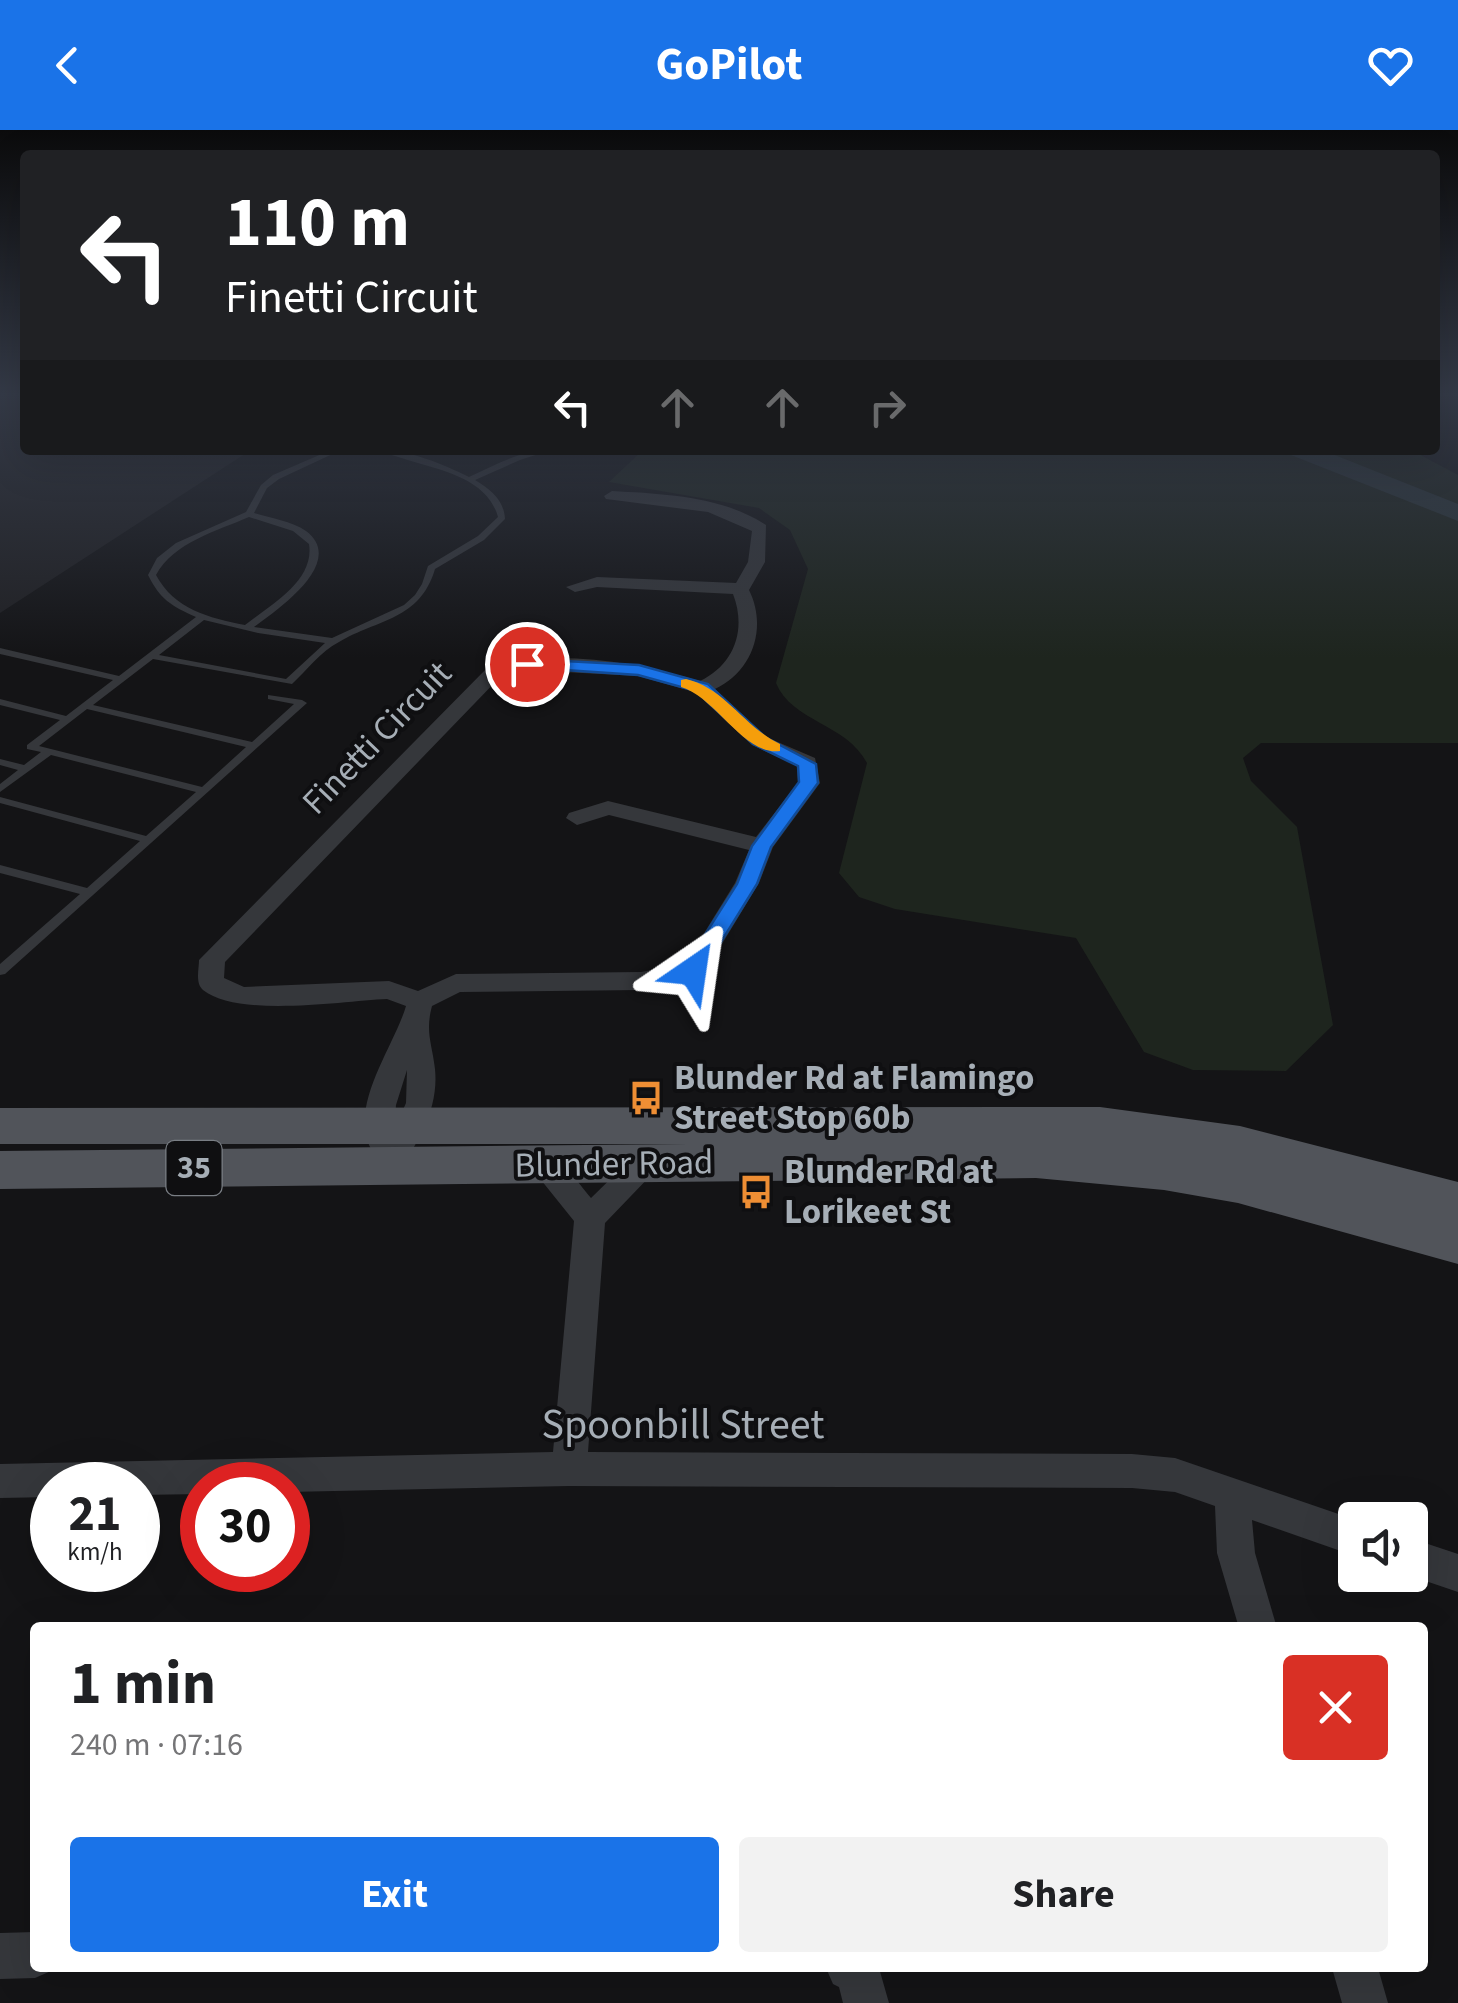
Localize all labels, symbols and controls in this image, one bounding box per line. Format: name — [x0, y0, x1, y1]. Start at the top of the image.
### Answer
text: GoPilot — [656, 33, 802, 97]
icon: back — [40, 38, 95, 93]
icon: heart — [1363, 38, 1418, 93]
text: 110 m — [225, 173, 410, 273]
icon: left — [60, 190, 190, 320]
text: Finetti Circuit — [225, 266, 478, 330]
icon: left — [545, 380, 600, 435]
icon: ahead — [650, 380, 705, 435]
icon: ahead — [755, 380, 810, 435]
icon: right — [860, 380, 915, 435]
pin — [485, 622, 570, 707]
icon: arrive — [500, 637, 555, 692]
street label: Finetti Circuit — [291, 650, 463, 826]
position arrow — [641, 919, 745, 1023]
place label: Blunder Rd at Flamingo Street Stop 60b — [674, 1053, 1035, 1143]
bus stop icon: Blunder Rd at Flamingo Street Stop 60b — [627, 1079, 665, 1117]
street label: Blunder Road — [514, 1137, 714, 1191]
road number: 35 — [166, 1141, 222, 1195]
place label: Blunder Rd at Lorikeet St — [784, 1147, 994, 1237]
bus stop icon: Blunder Rd at Lorikeet St — [737, 1173, 775, 1211]
street label: Spoonbill Street — [542, 1395, 824, 1455]
speed limit sign: 30 — [180, 1462, 310, 1592]
text: 21 — [69, 1479, 121, 1550]
map controls — [1338, 1502, 1428, 1592]
button: sound — [1338, 1502, 1428, 1592]
text: km/h — [67, 1534, 123, 1570]
text: 1 min — [70, 1642, 216, 1727]
button: close — [1283, 1655, 1388, 1760]
text: 240 m · 07:16 — [70, 1722, 243, 1768]
button: Exit — [70, 1837, 719, 1952]
button: Share — [739, 1837, 1388, 1952]

